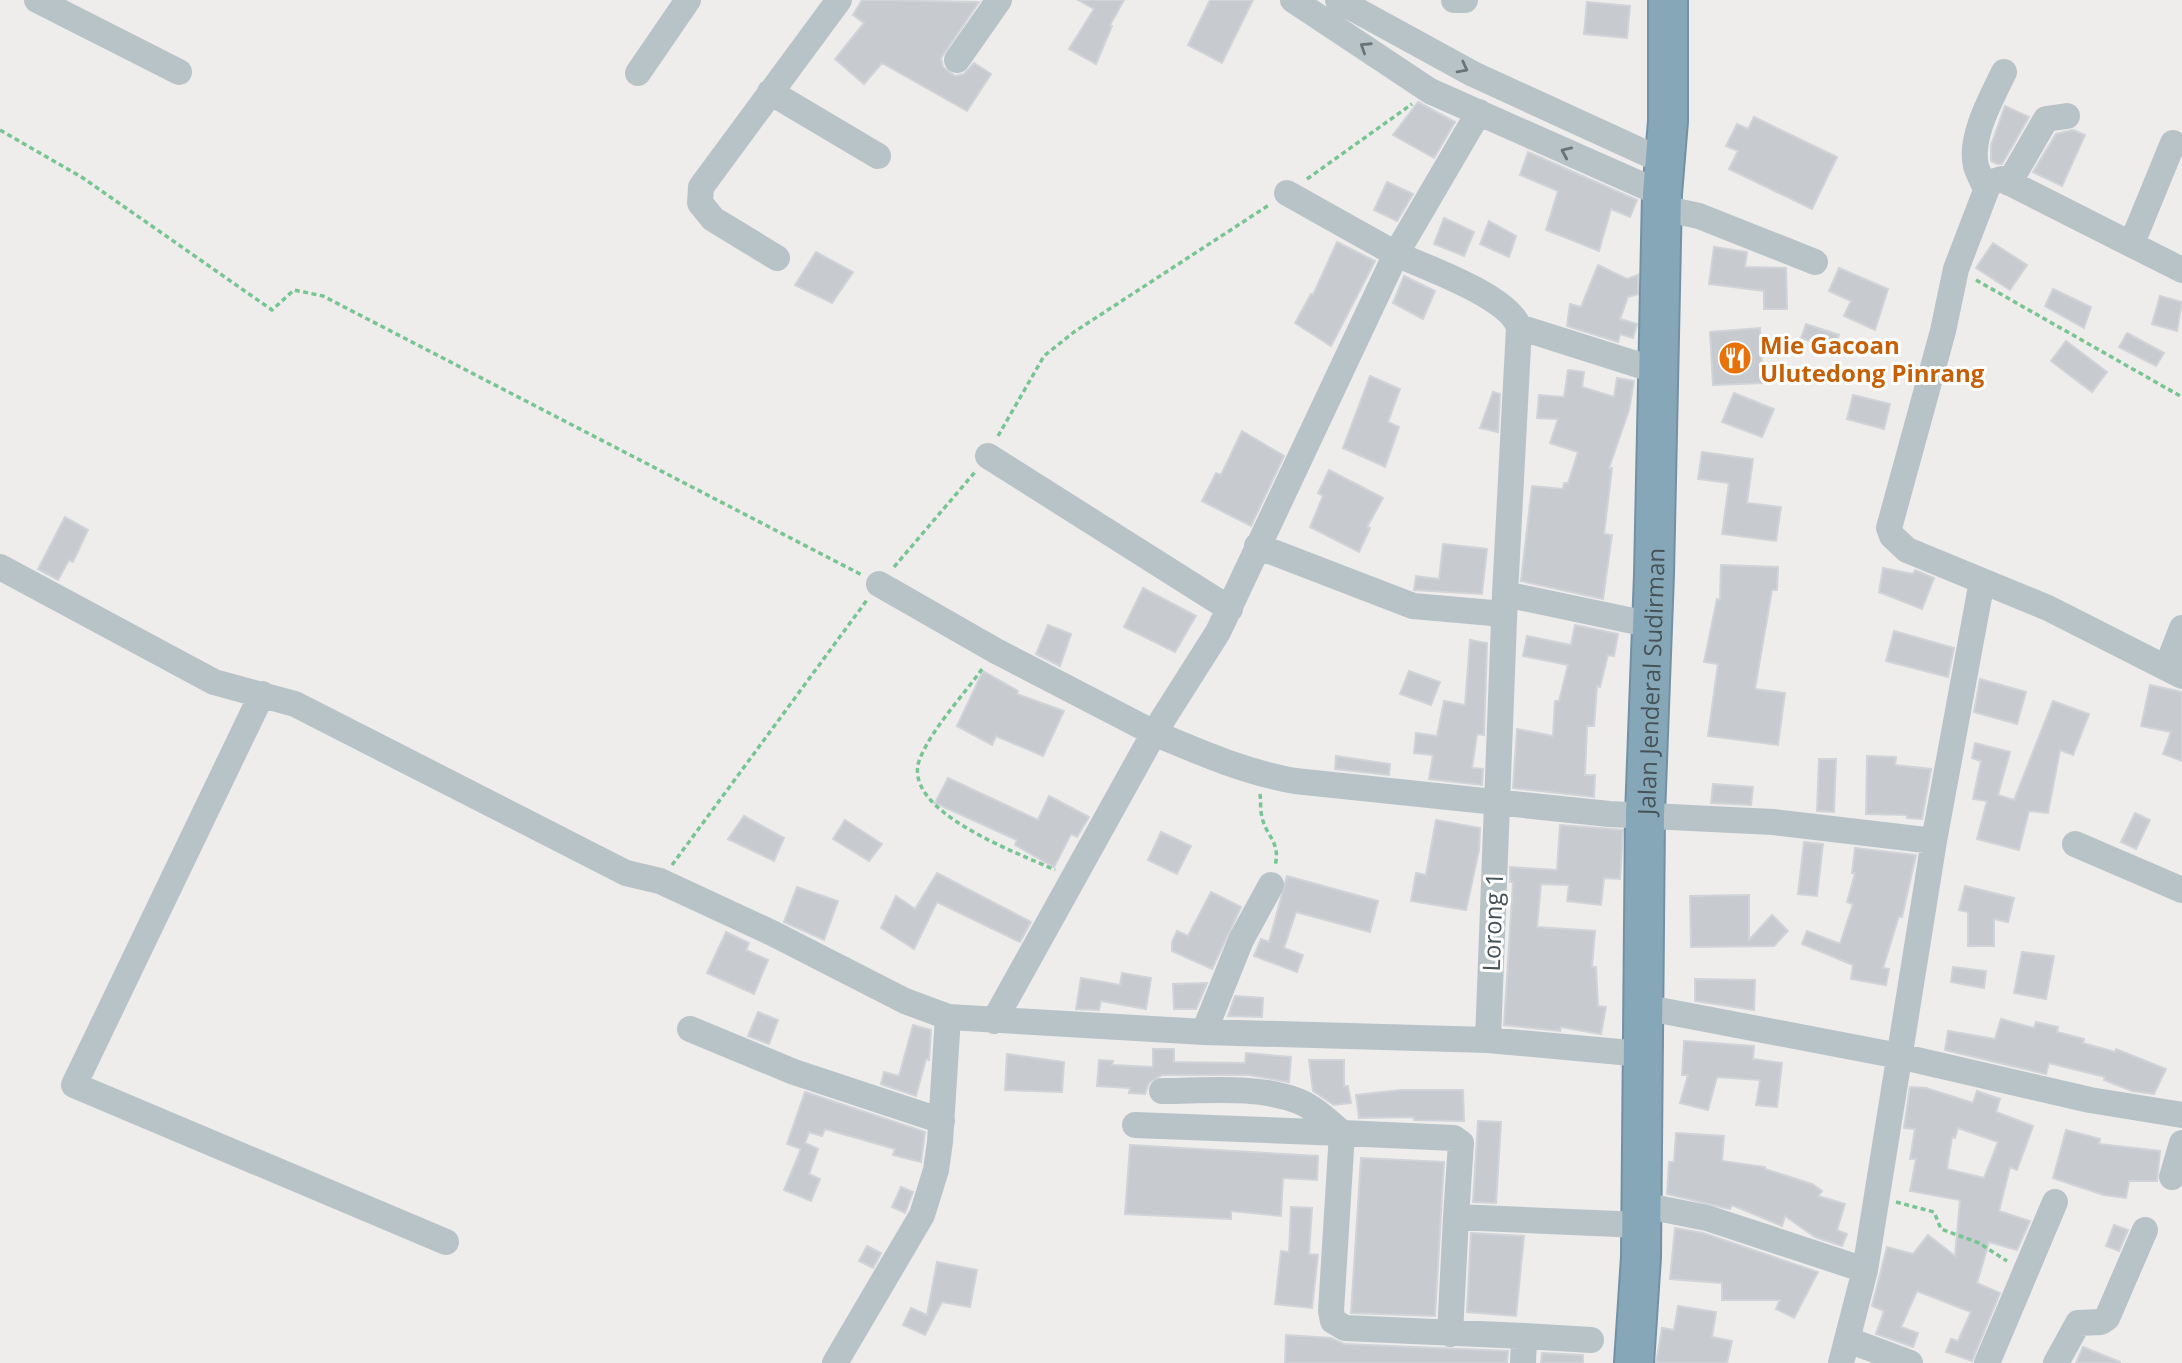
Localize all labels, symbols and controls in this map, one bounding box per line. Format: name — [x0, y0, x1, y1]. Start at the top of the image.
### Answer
one-way arrow — [1359, 43, 1372, 56]
one-way arrow — [1455, 60, 1468, 73]
one-way arrow — [1561, 146, 1573, 160]
place label: Mie Gacoan Ulutedong Pinrang — [1760, 328, 1985, 389]
restaurant icon: Mie Gacoan Ulutedong Pinrang — [1716, 339, 1754, 377]
street label: Jalan Jenderal Sudirman — [1628, 547, 1671, 817]
street label: Lorong 1 — [1474, 872, 1510, 972]

